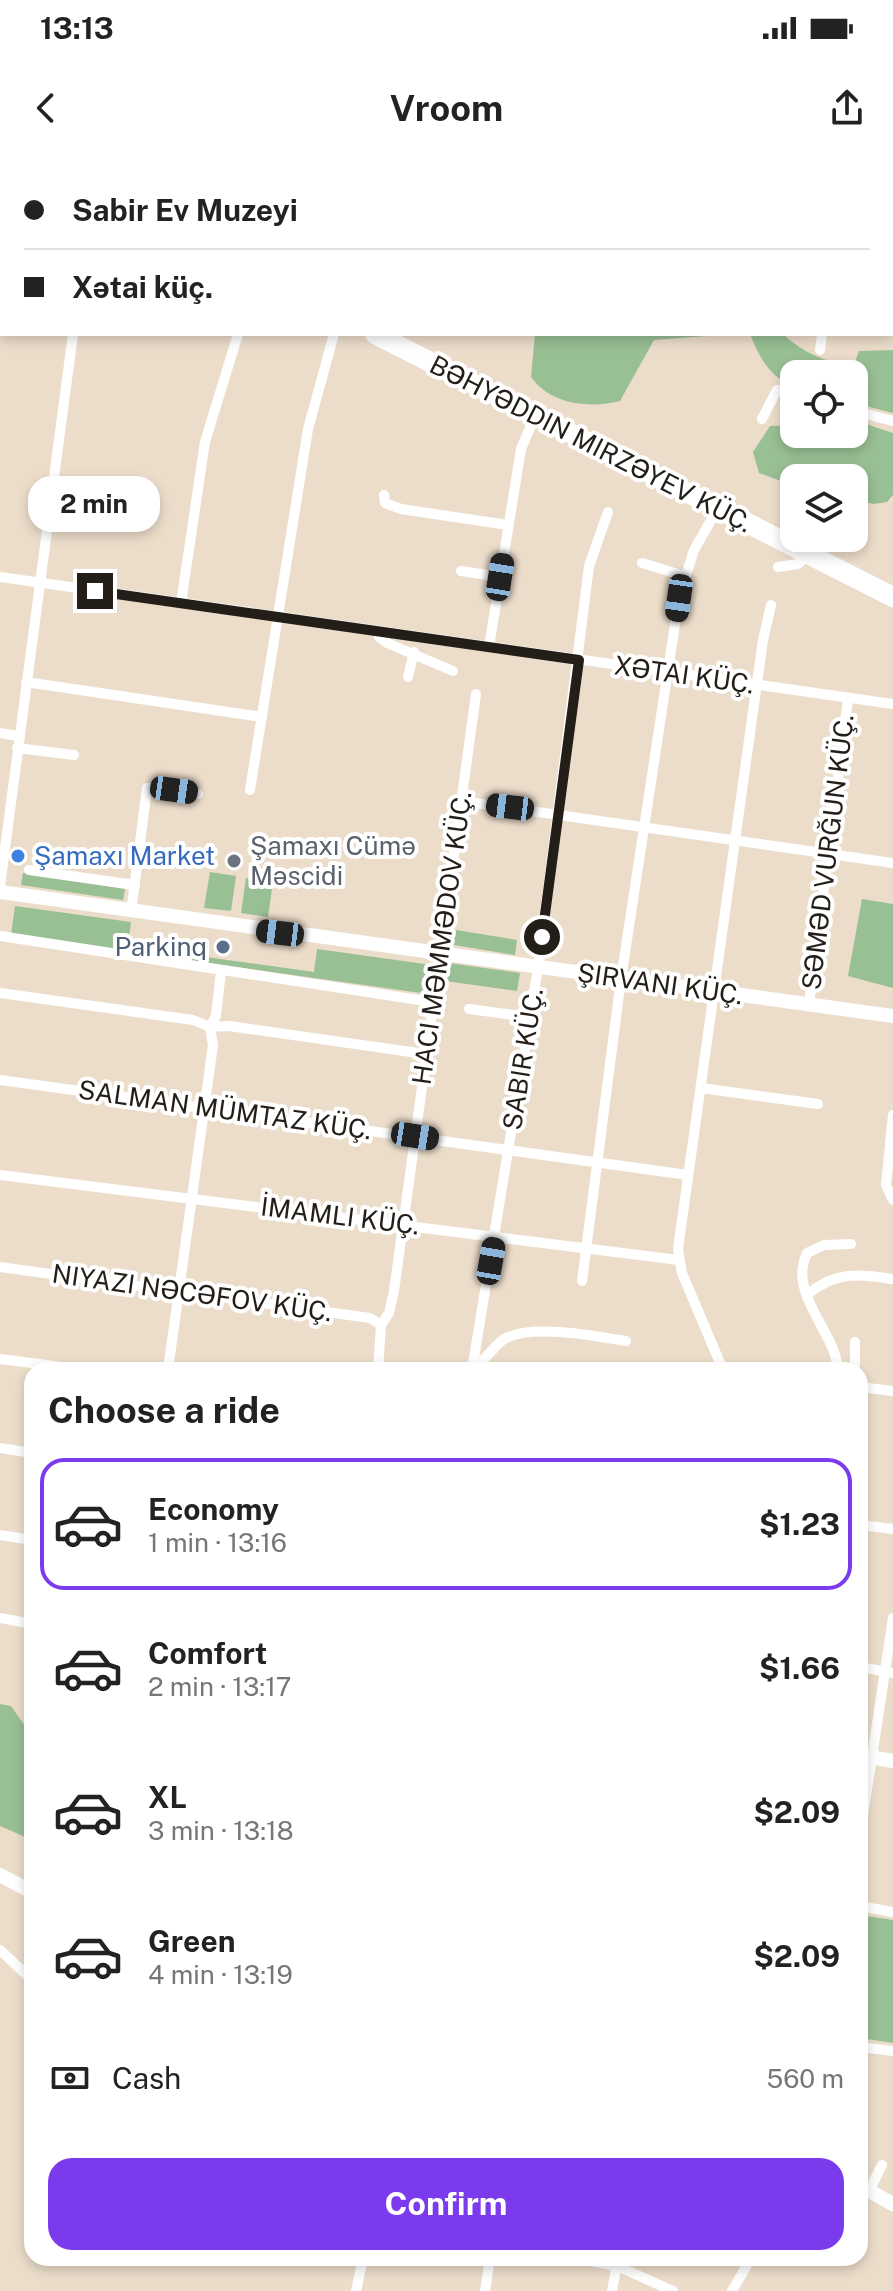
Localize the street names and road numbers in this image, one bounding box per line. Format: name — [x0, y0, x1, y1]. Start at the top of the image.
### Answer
street label: BƏHYƏDDIN MIRZƏYEV KÜÇ. — [425, 349, 758, 539]
street label: XƏTAI KÜÇ. — [612, 649, 756, 700]
street label: SƏMƏD VURĞUN KÜÇ. — [795, 712, 860, 991]
street label: HACI MƏMMƏDOV KÜÇ. — [406, 789, 477, 1087]
street label: ŞIRVANI KÜÇ. — [575, 957, 745, 1010]
street label: SABIR KÜÇ. — [496, 986, 549, 1132]
street label: SALMAN MÜMTAZ KÜÇ. — [77, 1074, 374, 1145]
street label: İMAMLI KÜÇ. — [259, 1190, 421, 1241]
street label: NIYAZI NƏCƏFOV KÜÇ. — [50, 1258, 334, 1327]

